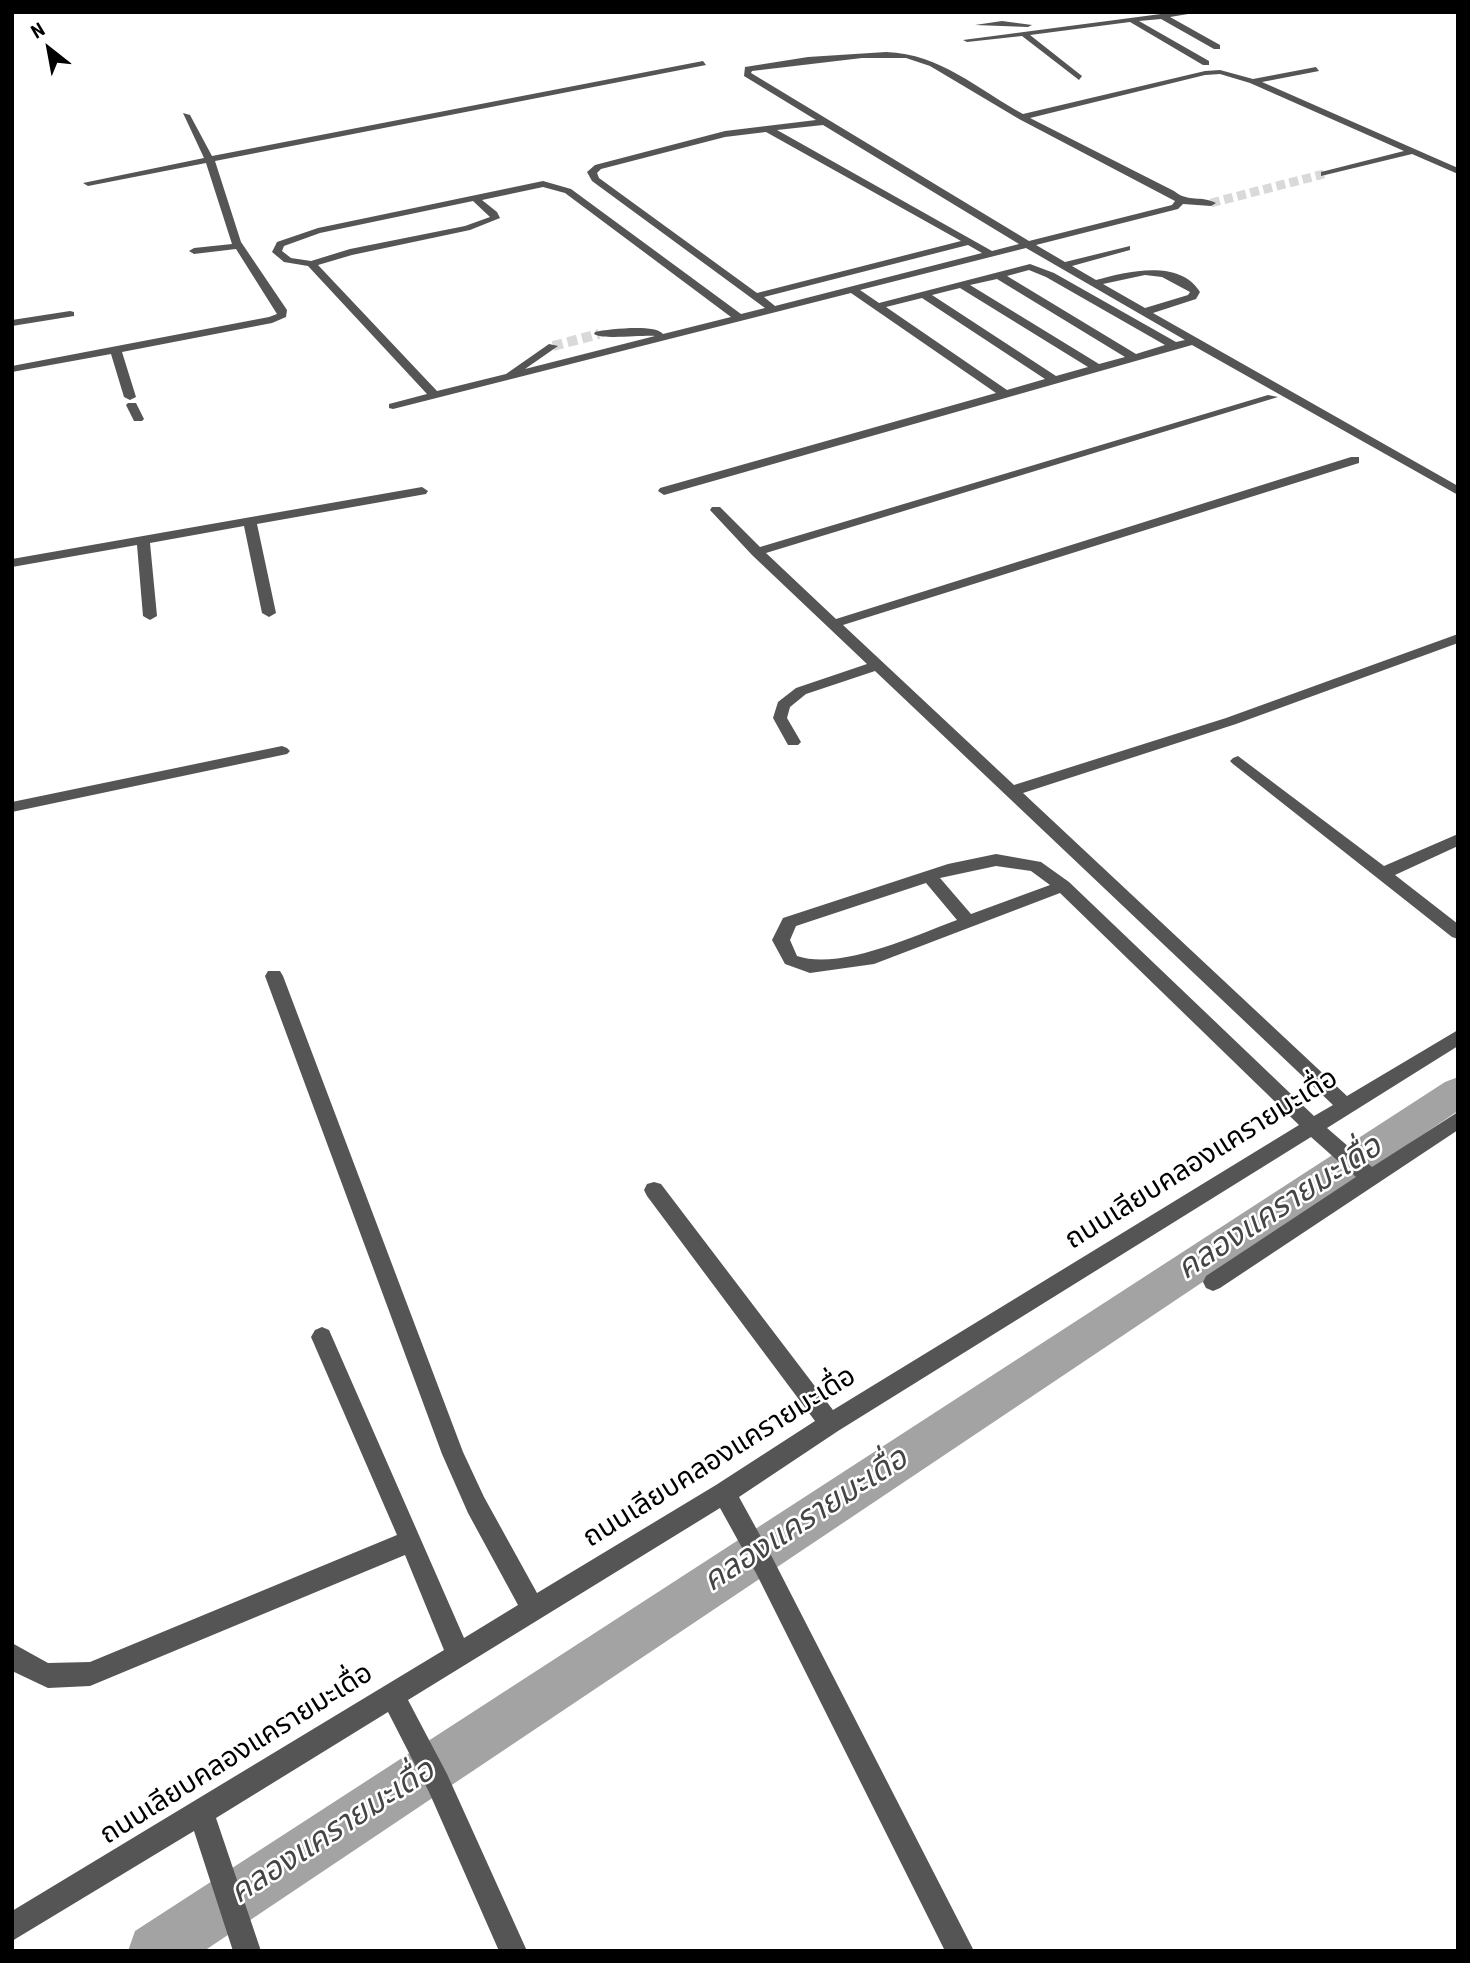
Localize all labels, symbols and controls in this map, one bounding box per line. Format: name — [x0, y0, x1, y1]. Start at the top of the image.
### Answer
north arrow — [14, 14, 84, 84]
text: N — [27, 18, 49, 43]
street label: ถนนเลียบคลองแครายมะเดื่อ — [1059, 1062, 1345, 1258]
water label: คลองแครายมะเดื่อ — [1170, 1129, 1390, 1289]
street label: ถนนเลียบคลองแครายมะเดื่อ — [577, 1360, 863, 1556]
water label: คลองแครายมะเดื่อ — [696, 1441, 916, 1601]
street label: ถนนเลียบคลองแครายมะเดื่อ — [94, 1657, 380, 1853]
water label: คลองแครายมะเดื่อ — [223, 1753, 443, 1913]

